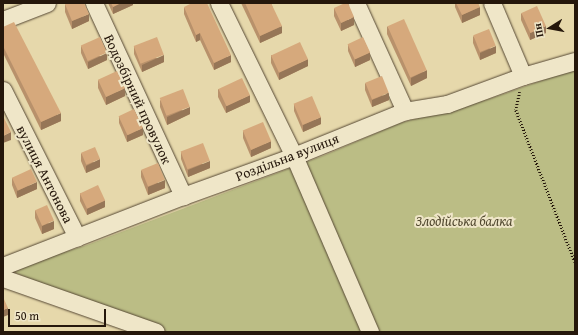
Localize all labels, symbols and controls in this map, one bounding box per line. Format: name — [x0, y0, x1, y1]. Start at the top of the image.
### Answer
north arrow — [530, 8, 570, 48]
text: Пн — [529, 22, 547, 39]
street label: Водозбірний провулок — [101, 31, 175, 167]
street label: вулиця Антонова — [13, 122, 77, 226]
street label: Роздільна вулиця — [233, 130, 341, 184]
park label: Злодійська балка — [415, 213, 513, 229]
scale bar — [10, 301, 108, 327]
text: 50 m — [15, 307, 39, 324]

